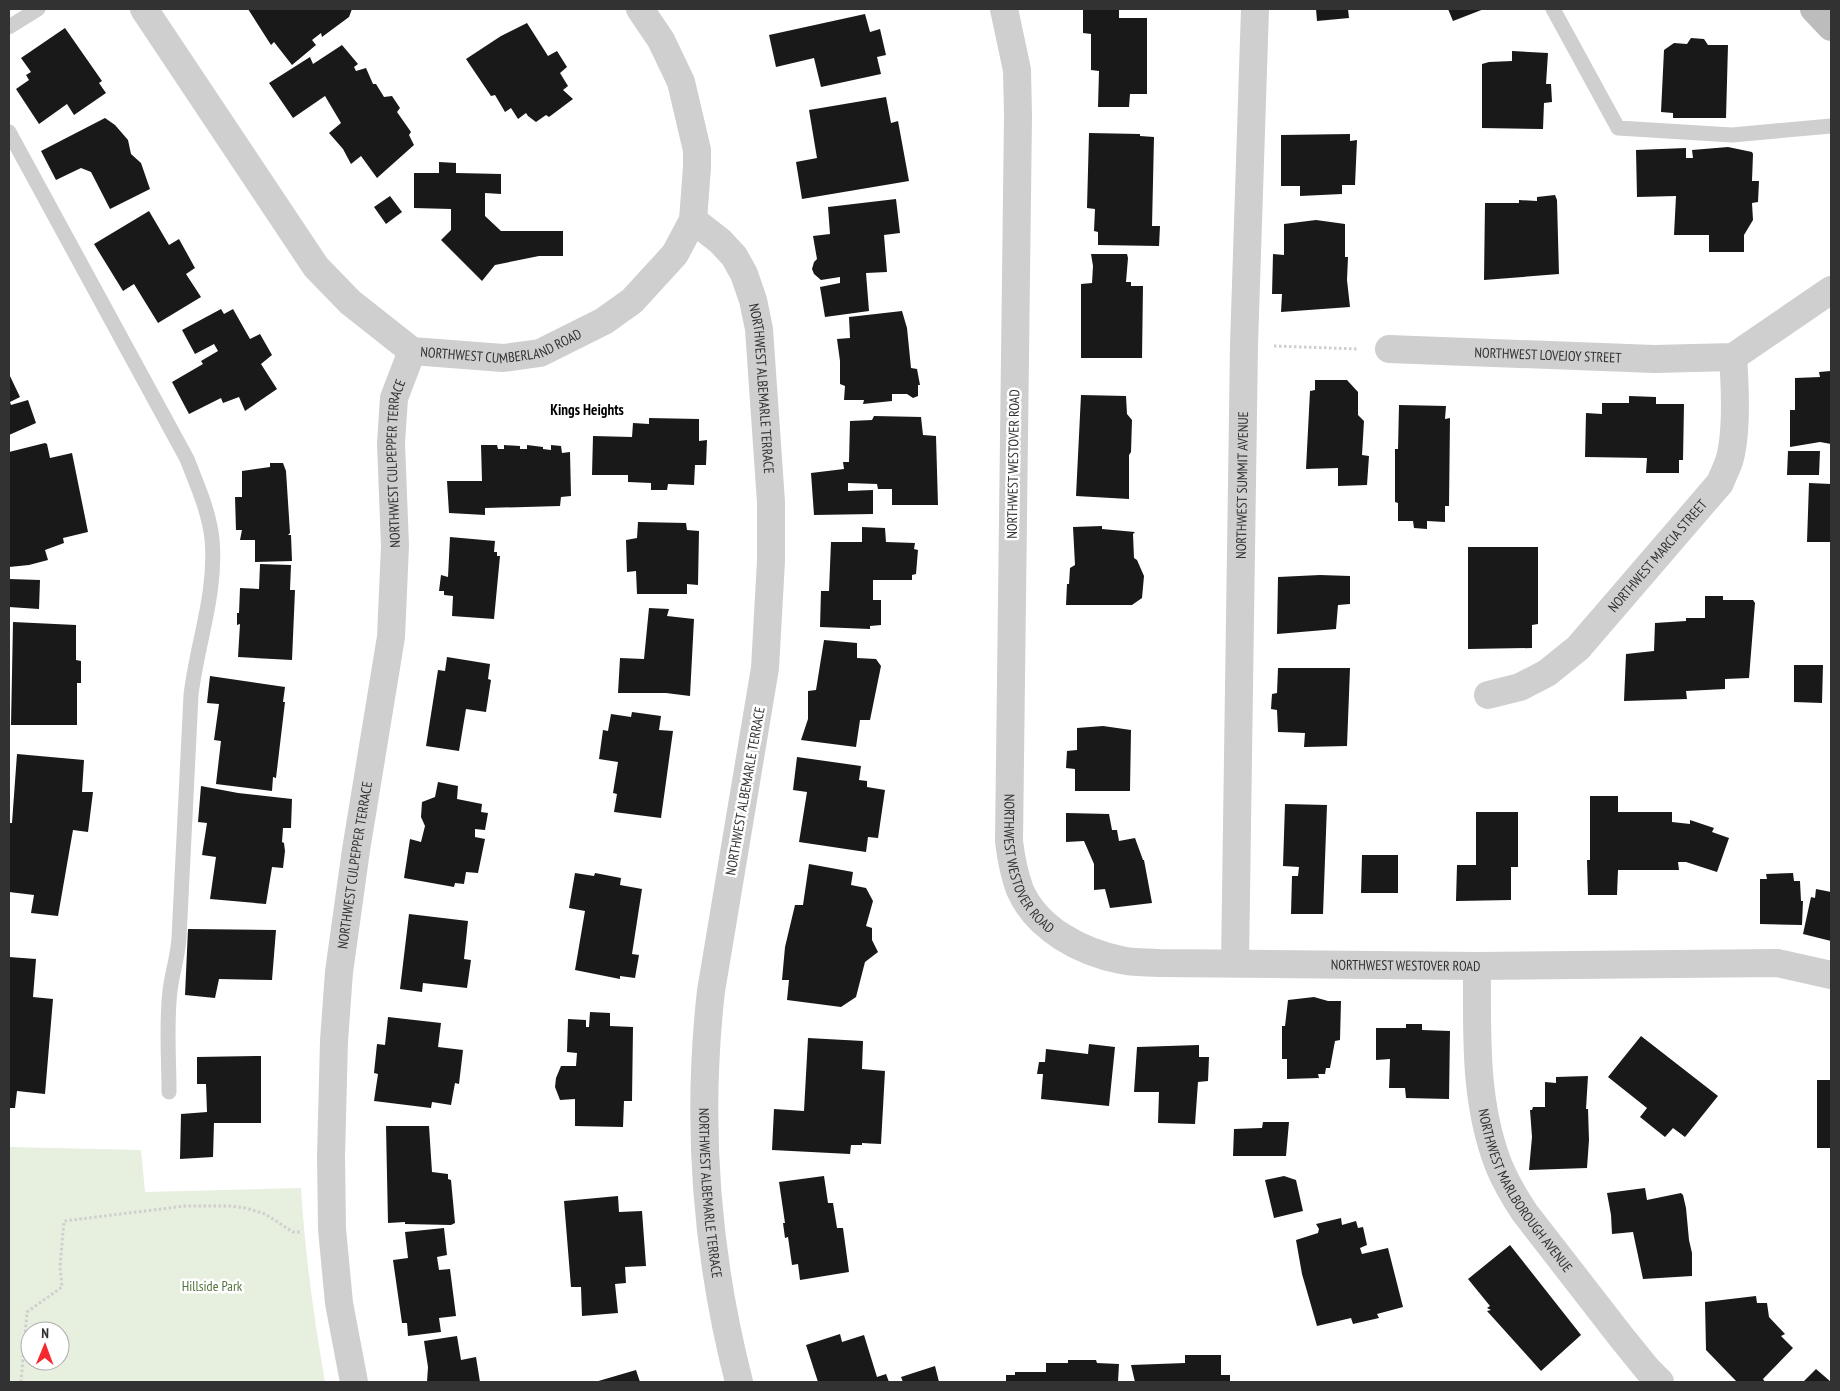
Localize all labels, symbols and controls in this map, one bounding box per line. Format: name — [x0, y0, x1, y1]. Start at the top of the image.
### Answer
street label: NORTHWEST ALBEMARLE TERRACE — [745, 302, 778, 474]
street label: NORTHWEST CUMBERLAND ROAD — [420, 325, 584, 367]
street label: NORTHWEST LOVEJOY STREET — [1474, 343, 1622, 367]
street label: NORTHWEST CULPEPPER TERRACE — [382, 377, 409, 548]
street label: NORTHWEST WESTOVER ROAD — [1003, 389, 1023, 539]
district label: Kings Heights — [550, 400, 624, 419]
street label: NORTHWEST SUMMIT AVENUE — [1232, 411, 1252, 559]
street label: NORTHWEST MARCIA STREET — [1604, 495, 1711, 616]
street label: NORTHWEST ALBEMARLE TERRACE — [721, 705, 769, 877]
street label: NORTHWEST CULPEPPER TERRACE — [333, 780, 376, 950]
street label: NORTHWEST WESTOVER ROAD — [1000, 794, 1058, 937]
street label: NORTHWEST WESTOVER ROAD — [1331, 956, 1480, 975]
street label: NORTHWEST MARLBOROUGH AVENUE — [1475, 1107, 1577, 1276]
street label: NORTHWEST ALBEMARLE TERRACE — [695, 1108, 726, 1279]
park label: Hillside Park — [182, 1277, 243, 1295]
north arrow — [20, 1321, 70, 1371]
text: N — [41, 1324, 49, 1342]

